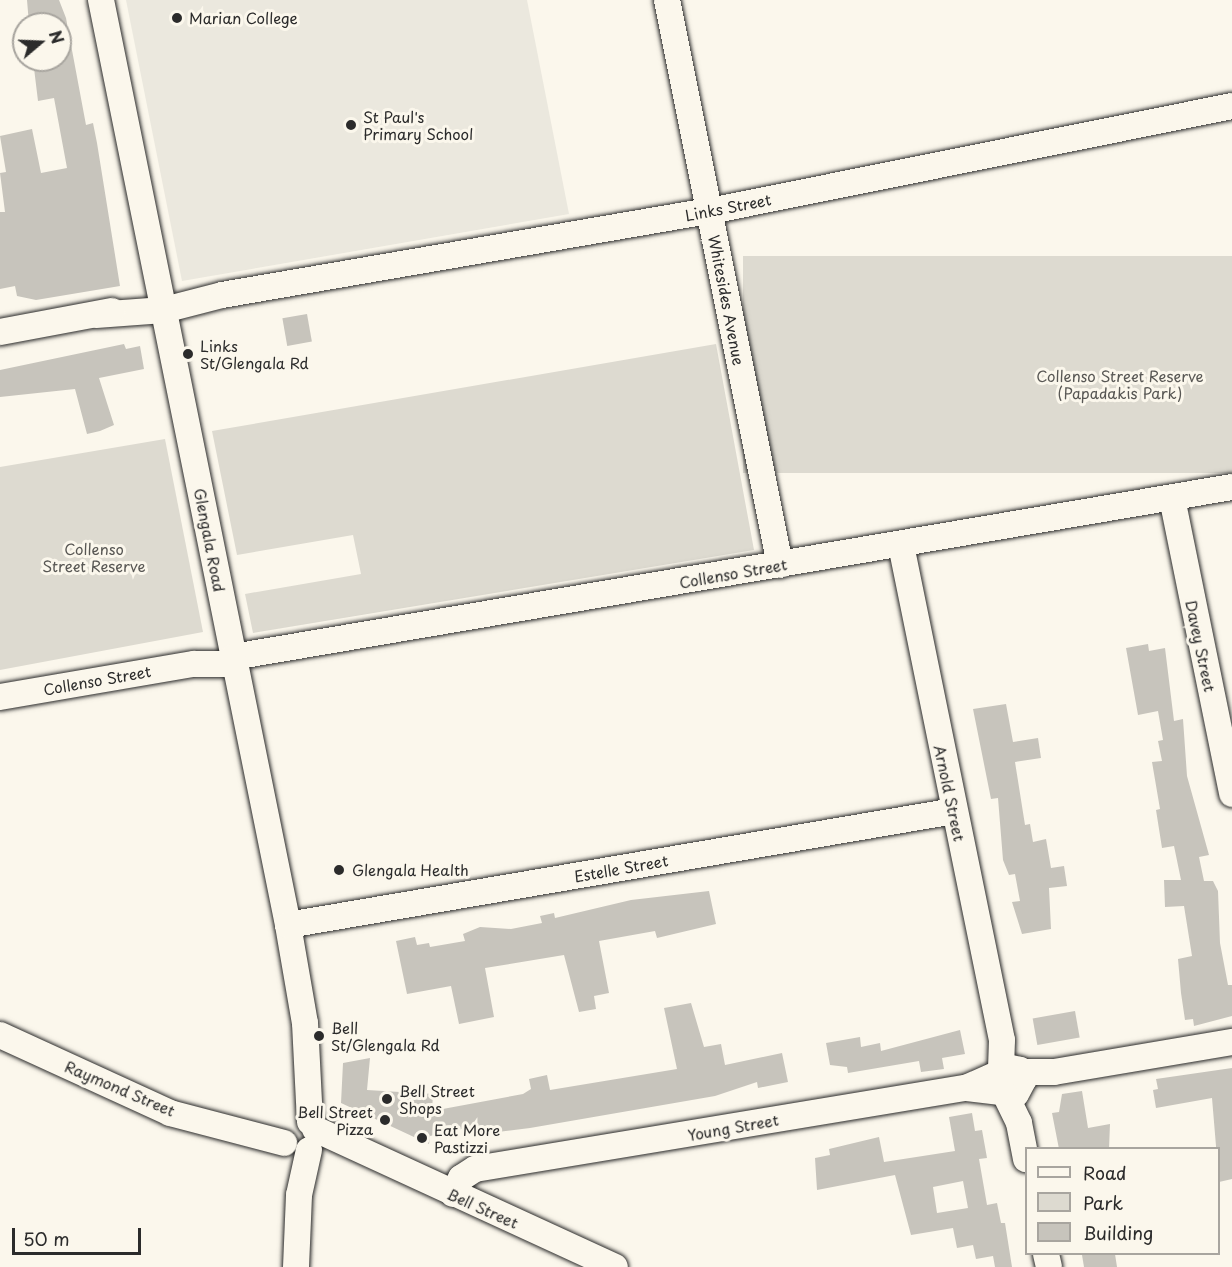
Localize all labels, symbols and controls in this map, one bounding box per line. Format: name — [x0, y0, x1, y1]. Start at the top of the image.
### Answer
place label: Marian College — [189, 9, 297, 27]
marker: Marian College — [170, 11, 184, 25]
north arrow — [12, 12, 72, 72]
text: N — [44, 27, 71, 47]
place label: St Paul's Primary School — [363, 107, 474, 142]
marker: St Paul's Primary School — [344, 118, 358, 132]
street label: Links Street — [683, 190, 773, 224]
street label: Whitesides Avenue — [706, 233, 748, 367]
place label: Links St/Glengala Rd — [200, 336, 310, 371]
marker: Links St/Glengala Rd — [181, 347, 195, 361]
park label: Collenso Street Reserve (Papadakis Park) — [1036, 366, 1204, 401]
street label: Glengala Road — [191, 486, 229, 594]
park label: Collenso Street Reserve — [42, 539, 146, 574]
street label: Collenso Street — [678, 555, 788, 591]
street label: Davey Street — [1182, 598, 1220, 694]
street label: Collenso Street — [42, 662, 152, 698]
street label: Arnold Street — [931, 743, 969, 843]
street label: Estelle Street — [572, 851, 670, 885]
marker: Glengala Health — [330, 861, 348, 879]
place label: Glengala Health — [352, 861, 470, 879]
place label: Bell St/Glengala Rd — [331, 1018, 441, 1053]
marker: Bell St/Glengala Rd — [312, 1029, 326, 1043]
street label: Raymond Street — [62, 1057, 178, 1119]
place label: Bell Street Shops — [399, 1081, 476, 1116]
marker: Bell Street Shops — [380, 1092, 394, 1106]
place label: Bell Street Pizza — [296, 1102, 373, 1137]
street label: Young Street — [686, 1110, 780, 1144]
marker: Bell Street Pizza — [378, 1113, 392, 1127]
place label: Eat More Pastizzi — [434, 1120, 501, 1155]
marker: Eat More Pastizzi — [415, 1131, 429, 1145]
legend — [1025, 1147, 1220, 1255]
text: Road — [1083, 1159, 1127, 1186]
street label: Bell Street — [444, 1184, 522, 1232]
text: Park — [1083, 1189, 1123, 1216]
scale bar — [15, 1216, 144, 1254]
text: Building — [1083, 1219, 1153, 1246]
text: 50 m — [23, 1225, 70, 1252]

